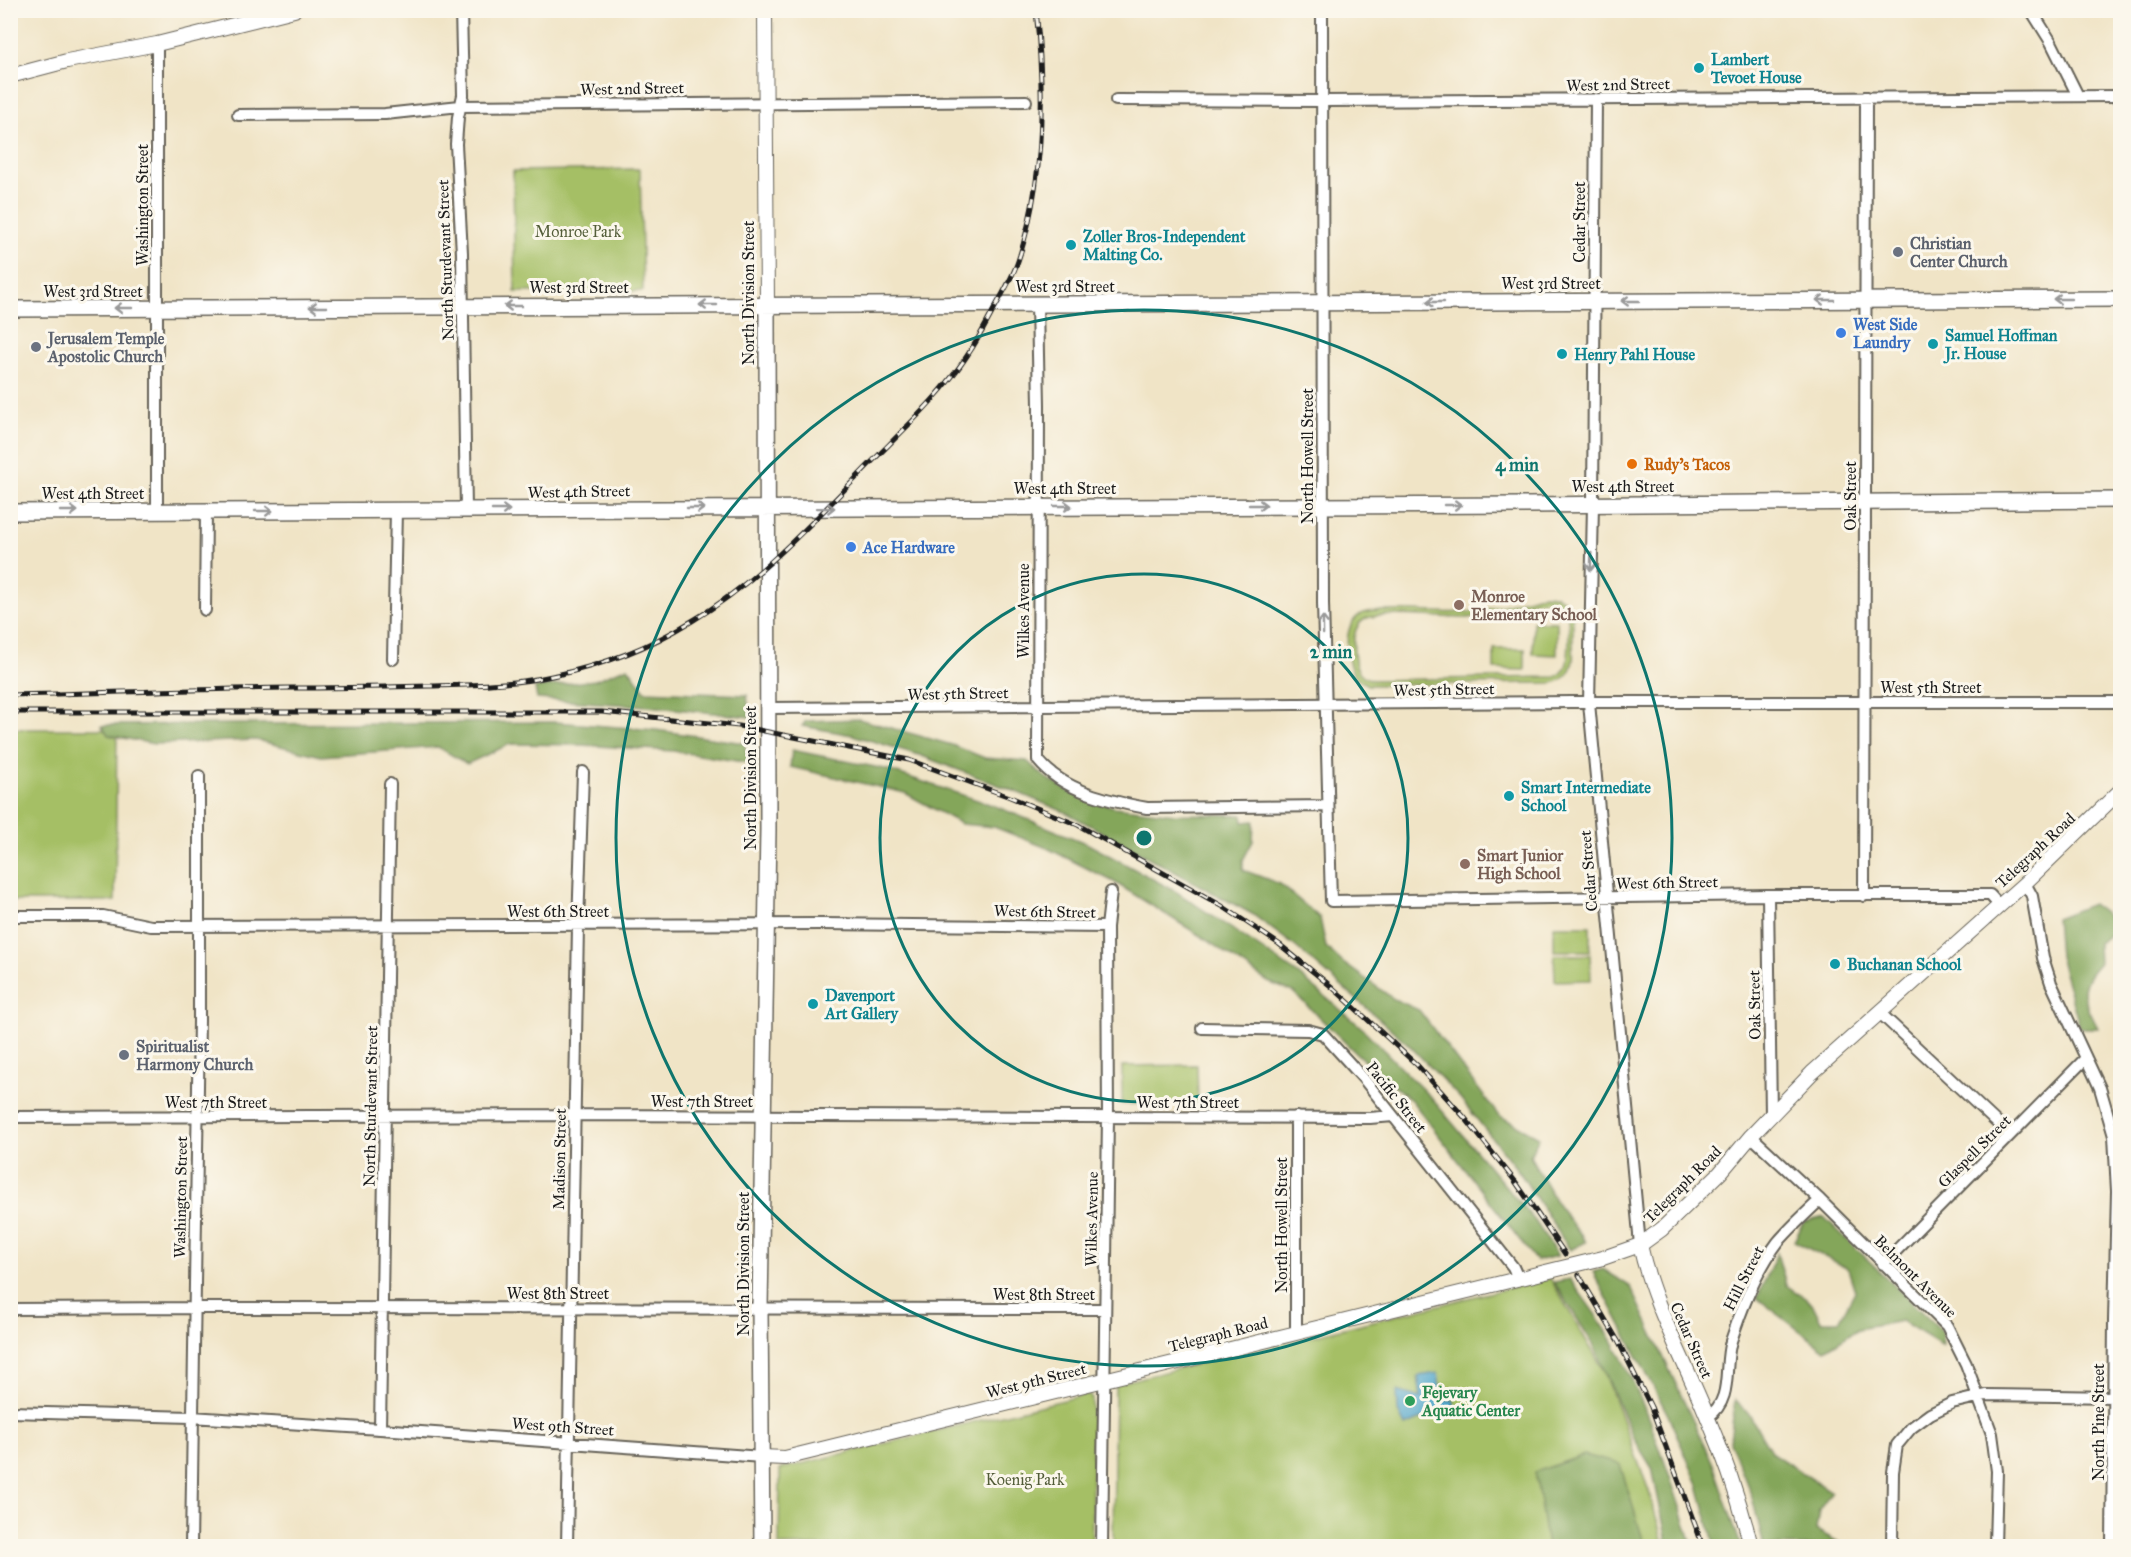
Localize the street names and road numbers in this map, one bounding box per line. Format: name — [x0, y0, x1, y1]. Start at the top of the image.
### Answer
street label: West 2nd Street — [1566, 74, 1670, 95]
street label: West 2nd Street — [580, 78, 684, 99]
street label: Washington Street — [133, 144, 153, 266]
street label: North Sturdevant Street — [433, 179, 458, 341]
street label: Cedar Street — [1570, 181, 1589, 263]
street label: North Division Street — [739, 220, 758, 365]
street label: West 3rd Street — [1501, 274, 1601, 293]
street label: West 3rd Street — [1015, 277, 1115, 296]
street label: West 3rd Street — [529, 278, 629, 297]
street label: West 3rd Street — [43, 282, 143, 301]
street label: North Howell Street — [1298, 388, 1317, 524]
street label: Oak Street — [1841, 461, 1860, 531]
street label: West 4th Street — [1572, 477, 1675, 496]
street label: West 4th Street — [1014, 479, 1117, 498]
street label: West 4th Street — [527, 481, 631, 502]
street label: West 4th Street — [42, 484, 145, 503]
street label: Wilkes Avenue — [1014, 563, 1033, 659]
street label: West 5th Street — [1880, 678, 1982, 697]
street label: West 5th Street — [1393, 679, 1495, 700]
street label: West 5th Street — [907, 683, 1009, 704]
street label: North Division Street — [741, 705, 760, 850]
street label: Telegraph Road — [1992, 809, 2080, 893]
street label: Cedar Street — [1575, 829, 1602, 912]
street label: West 6th Street — [1616, 872, 1719, 893]
street label: West 6th Street — [994, 901, 1097, 922]
street label: West 6th Street — [507, 902, 609, 921]
street label: Oak Street — [1744, 970, 1765, 1040]
street label: North Sturdevant Street — [360, 1025, 381, 1187]
street label: Pacific Street — [1362, 1058, 1431, 1137]
street label: West 7th Street — [651, 1092, 754, 1111]
street label: West 7th Street — [165, 1093, 268, 1112]
street label: West 7th Street — [1137, 1093, 1240, 1112]
street label: Madison Street — [549, 1108, 570, 1210]
street label: Glaspell Street — [1934, 1111, 2015, 1192]
street label: Washington Street — [170, 1135, 192, 1258]
street label: Telegraph Road — [1640, 1142, 1726, 1228]
street label: North Howell Street — [1272, 1157, 1291, 1293]
street label: Wilkes Avenue — [1081, 1171, 1102, 1267]
street label: North Division Street — [734, 1191, 753, 1336]
street label: Belmont Avenue — [1870, 1231, 1961, 1322]
street label: Hill Street — [1719, 1242, 1768, 1314]
street label: West 8th Street — [507, 1284, 610, 1303]
street label: West 8th Street — [993, 1285, 1096, 1304]
street label: Cedar Street — [1666, 1299, 1717, 1382]
street label: Telegraph Road — [1166, 1313, 1270, 1357]
street label: West 9th Street — [984, 1359, 1088, 1402]
street label: North Pine Street — [2089, 1363, 2108, 1481]
street label: West 9th Street — [511, 1413, 615, 1440]

